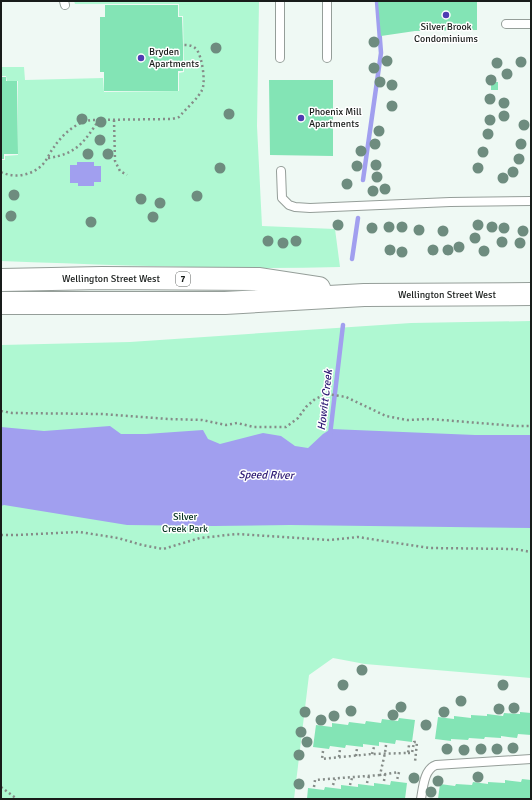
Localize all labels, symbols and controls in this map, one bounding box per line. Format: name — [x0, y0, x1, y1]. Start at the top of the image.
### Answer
marker: Silver Brook Condominiums — [441, 10, 451, 20]
place label: Silver Brook Condominiums — [414, 21, 479, 45]
place label: Bryden Apartments — [149, 46, 200, 70]
marker: Bryden Apartments — [136, 53, 146, 63]
place label: Phoenix Mill Apartments — [309, 106, 362, 130]
marker: Phoenix Mill Apartments — [296, 113, 306, 123]
road number: 7 — [176, 272, 190, 286]
street label: Wellington Street West — [62, 273, 160, 285]
street label: Wellington Street West — [398, 289, 496, 301]
water label: Howitt Creek — [315, 367, 335, 431]
water label: Speed River — [238, 468, 296, 482]
park label: Silver Creek Park — [162, 511, 208, 535]

